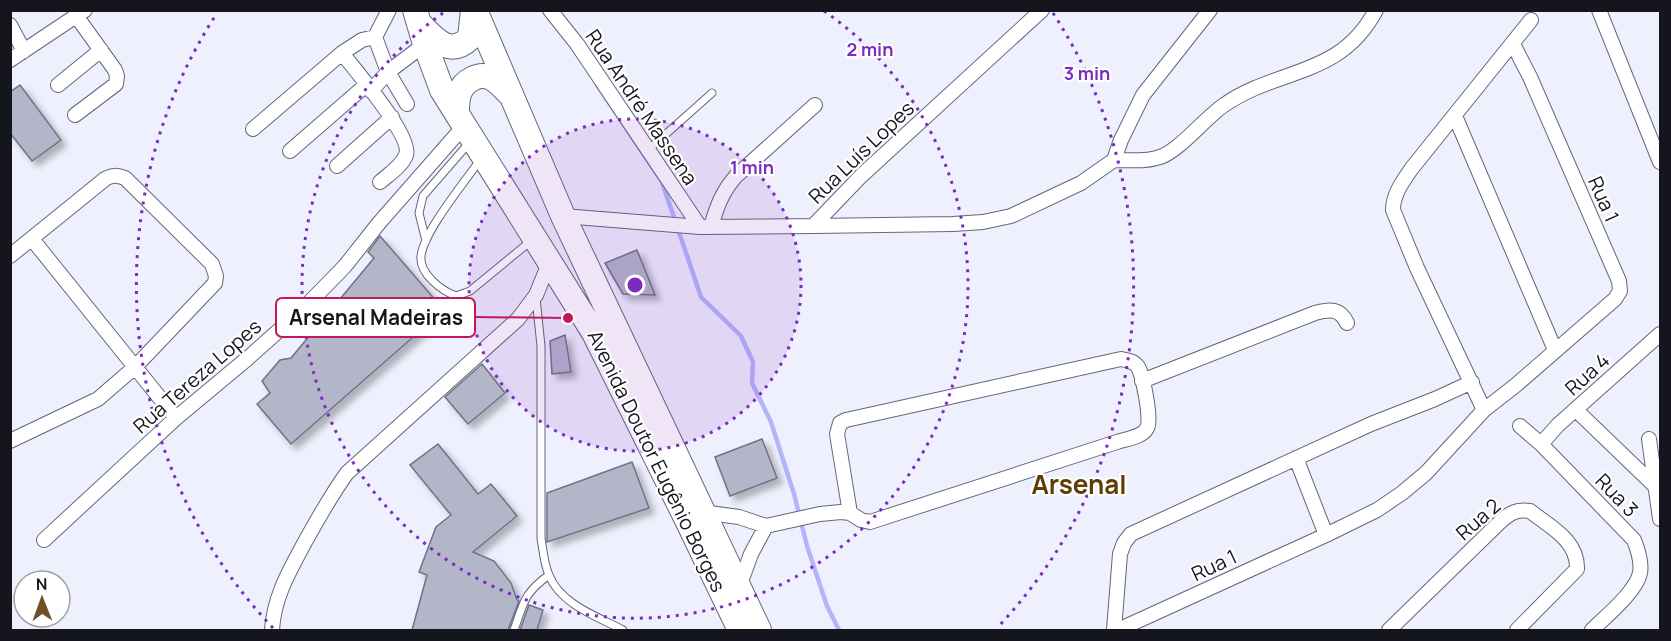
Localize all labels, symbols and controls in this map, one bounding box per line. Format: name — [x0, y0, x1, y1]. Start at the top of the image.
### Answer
street label: Rua André Massena — [580, 24, 704, 190]
text: 2 min — [847, 37, 893, 61]
text: 3 min — [1064, 61, 1110, 85]
street label: Rua Luís Lopes — [802, 95, 920, 209]
text: 1 min — [730, 155, 774, 179]
street label: Rua 1 — [1582, 172, 1626, 226]
centre of rings — [625, 275, 645, 295]
callout: Arsenal Madeiras — [276, 298, 475, 337]
text: Arsenal Madeiras — [289, 303, 463, 331]
street label: Rua Tereza Lopes — [127, 313, 267, 439]
street label: Avenida Doutor Eugênio Borges — [582, 326, 732, 596]
street label: Rua 4 — [1559, 347, 1615, 401]
district label: Arsenal — [1031, 466, 1127, 502]
street label: Rua 3 — [1590, 467, 1644, 523]
street label: Rua 2 — [1450, 492, 1506, 546]
street label: Rua 1 — [1187, 543, 1241, 587]
north arrow — [12, 569, 72, 629]
text: N — [36, 573, 48, 595]

